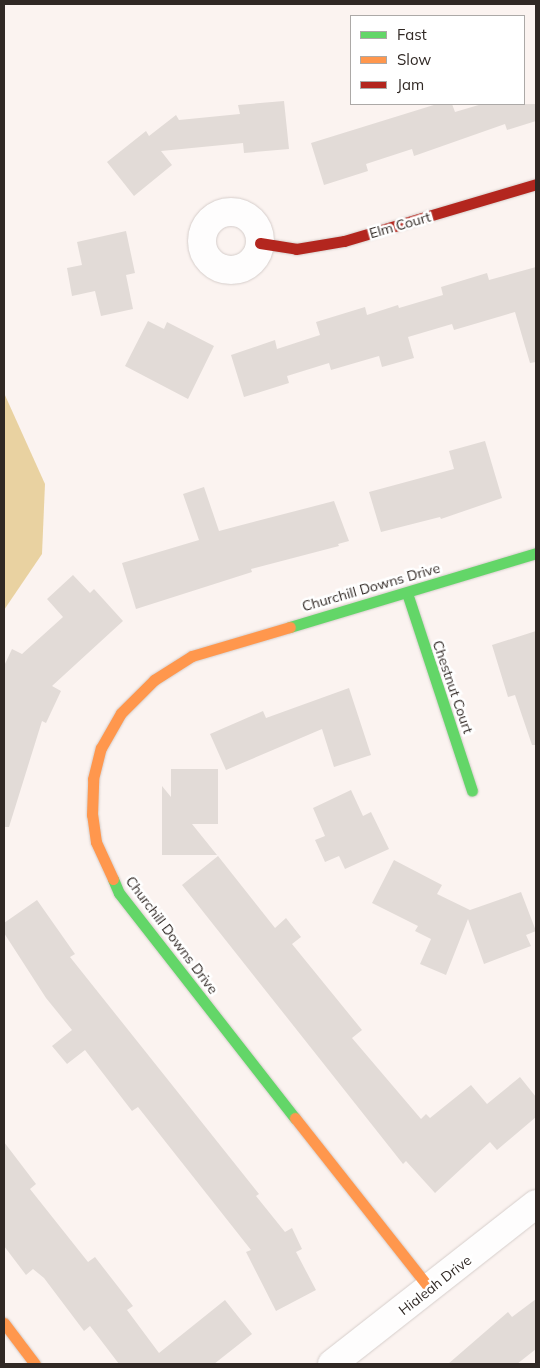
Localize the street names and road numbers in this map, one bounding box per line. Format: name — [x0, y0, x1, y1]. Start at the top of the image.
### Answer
street label: Elm Court — [367, 208, 433, 242]
street label: Churchill Downs Drive — [300, 559, 442, 615]
street label: Chestnut Court — [429, 638, 477, 736]
street label: Churchill Downs Drive — [122, 873, 222, 997]
street label: Hialeah Drive — [395, 1251, 475, 1319]

